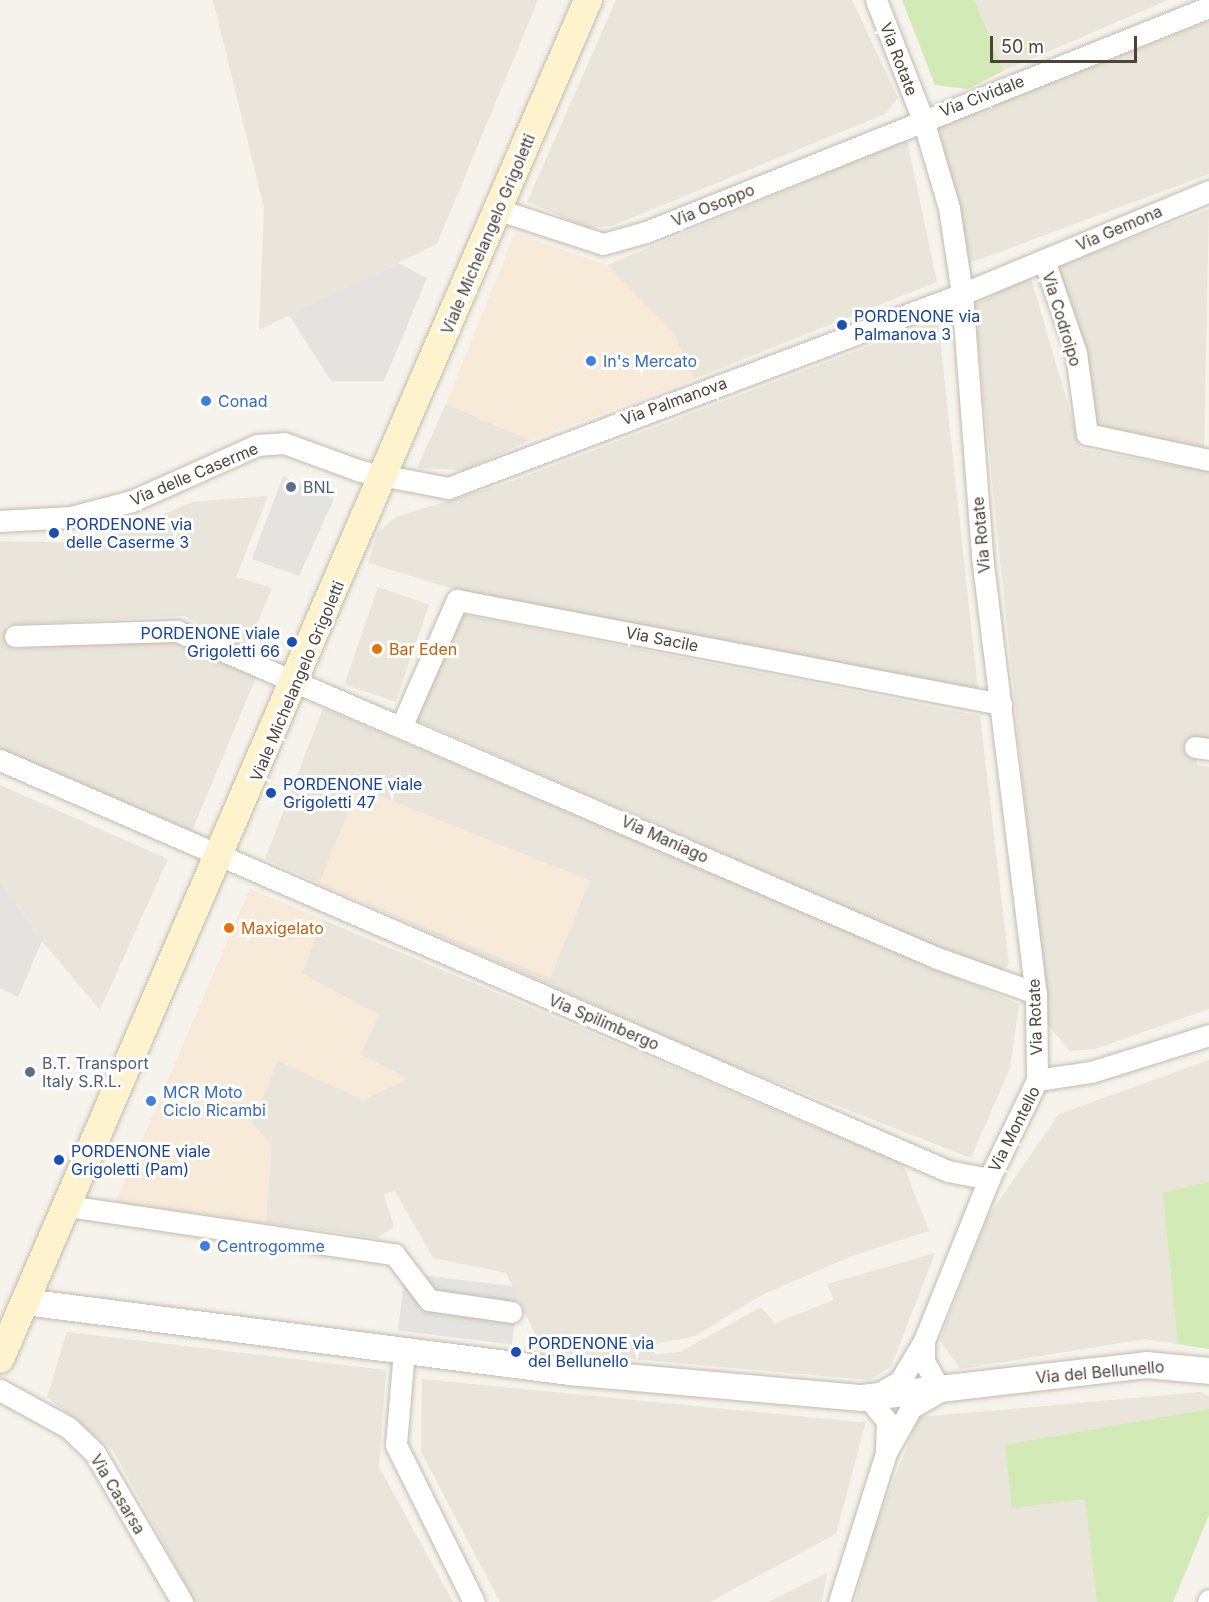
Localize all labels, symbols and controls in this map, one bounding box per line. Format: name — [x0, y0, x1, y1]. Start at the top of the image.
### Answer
street label: Via Rotate — [876, 20, 922, 98]
scale bar — [993, 24, 1140, 62]
text: 50 m — [1001, 36, 1044, 57]
street label: Via Cividale — [937, 71, 1027, 121]
street label: Viale Michelangelo Grigoletti — [437, 131, 539, 337]
street label: Via Osoppo — [669, 180, 757, 230]
street label: Via Gemona — [1073, 201, 1165, 255]
street label: Via Codroipo — [1038, 269, 1086, 369]
place label: PORDENONE via Palmanova 3 — [854, 306, 980, 344]
marker: PORDENONE via Palmanova 3 — [835, 318, 849, 332]
place label: In's Mercato — [603, 351, 697, 371]
marker: In's Mercato — [584, 354, 598, 368]
street label: Via Palmanova — [619, 373, 729, 429]
place label: Conad — [218, 391, 268, 411]
marker: Conad — [199, 394, 213, 408]
street label: Via delle Caserme — [127, 438, 261, 510]
place label: BNL — [303, 477, 335, 497]
marker: BNL — [284, 480, 298, 494]
street label: Via Rotate — [968, 496, 994, 574]
place label: PORDENONE via delle Caserme 3 — [66, 514, 192, 552]
marker: PORDENONE via delle Caserme 3 — [47, 526, 61, 540]
street label: Viale Michelangelo Grigoletti — [246, 578, 348, 784]
place label: PORDENONE viale Grigoletti 66 — [141, 623, 280, 661]
street label: Via Sacile — [624, 623, 700, 655]
marker: PORDENONE viale Grigoletti 66 — [285, 635, 299, 649]
place label: Bar Eden — [389, 639, 457, 659]
marker: Bar Eden — [370, 642, 384, 656]
place label: PORDENONE viale Grigoletti 47 — [283, 774, 422, 812]
marker: PORDENONE viale Grigoletti 47 — [264, 786, 278, 800]
street label: Via Maniago — [618, 811, 712, 867]
place label: Maxigelato — [241, 918, 324, 938]
marker: Maxigelato — [222, 921, 236, 935]
street label: Via Rotate — [1024, 978, 1046, 1056]
street label: Via Spilimbergo — [546, 990, 662, 1054]
place label: B.T. Transport Italy S.R.L. — [42, 1053, 149, 1091]
marker: B.T. Transport Italy S.R.L. — [23, 1065, 37, 1079]
place label: MCR Moto Ciclo Ricambi — [163, 1082, 266, 1120]
street label: Via Montello — [984, 1083, 1044, 1175]
marker: MCR Moto Ciclo Ricambi — [144, 1094, 158, 1108]
place label: PORDENONE viale Grigoletti (Pam) — [71, 1141, 210, 1179]
marker: PORDENONE viale Grigoletti (Pam) — [52, 1153, 66, 1167]
place label: Centrogomme — [217, 1236, 325, 1256]
marker: Centrogomme — [198, 1239, 212, 1253]
place label: PORDENONE via del Bellunello — [528, 1333, 654, 1371]
marker: PORDENONE via del Bellunello — [509, 1345, 523, 1359]
street label: Via del Bellunello — [1035, 1357, 1165, 1387]
street label: Via Casarsa — [87, 1451, 149, 1537]

